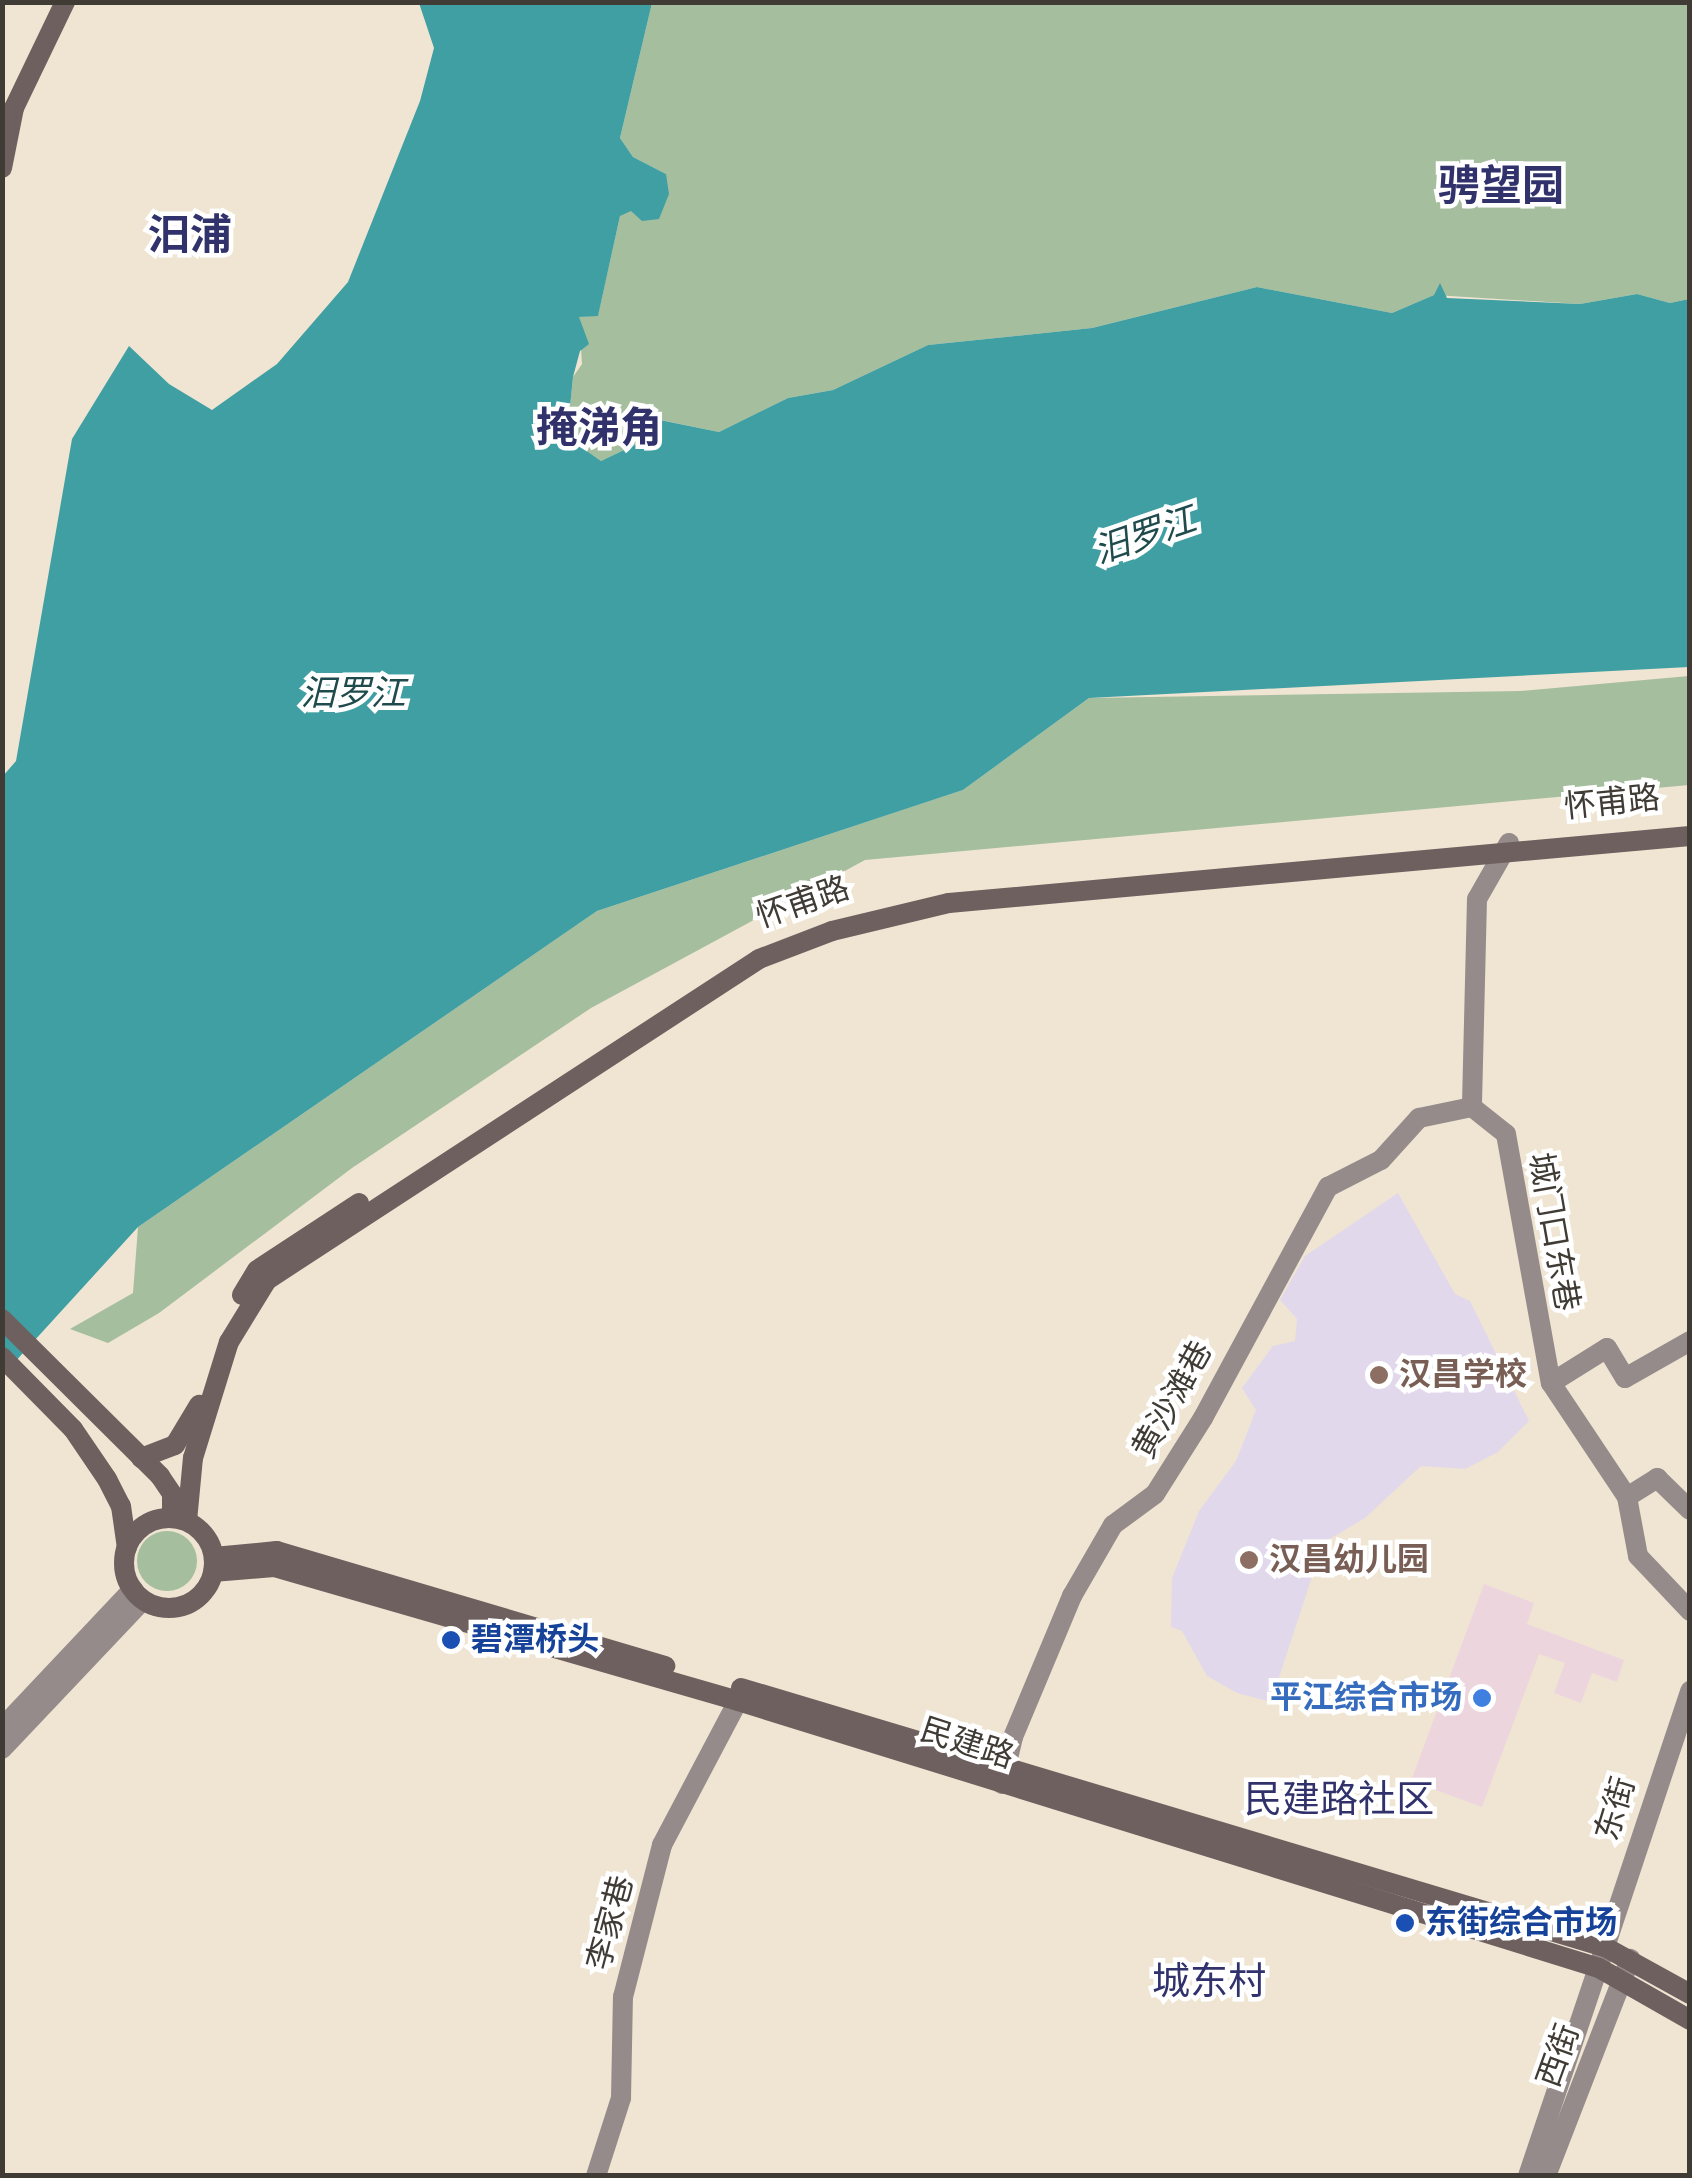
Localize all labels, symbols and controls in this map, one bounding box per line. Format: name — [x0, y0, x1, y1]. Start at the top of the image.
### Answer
district label: 骋望园 — [1438, 162, 1564, 212]
district label: 汨浦 — [148, 211, 232, 261]
district label: 掩涕角 — [536, 404, 662, 454]
water label: 汨罗江 — [1089, 499, 1201, 573]
water label: 汨罗江 — [301, 673, 405, 715]
street label: 怀甫路 — [1562, 779, 1662, 827]
street label: 怀甫路 — [751, 869, 855, 937]
street label: 城门口东巷 — [1520, 1150, 1586, 1314]
street label: 黄沙滩巷 — [1125, 1335, 1221, 1465]
place label: 汉昌学校 — [1399, 1356, 1527, 1394]
marker: 汉昌学校 — [1368, 1364, 1390, 1386]
place label: 汉昌幼儿园 — [1269, 1541, 1429, 1579]
marker: 汉昌幼儿园 — [1238, 1549, 1260, 1571]
place label: 碧潭桥头 — [471, 1621, 599, 1659]
marker: 碧潭桥头 — [440, 1629, 462, 1651]
place label: 平江综合市场 — [1270, 1679, 1462, 1717]
marker: 平江综合市场 — [1471, 1687, 1493, 1709]
street label: 民建路 — [915, 1711, 1019, 1777]
street label: 东街 — [1588, 1773, 1644, 1845]
district label: 民建路社区 — [1244, 1778, 1434, 1824]
street label: 李家巷 — [580, 1872, 642, 1974]
place label: 东街综合市场 — [1425, 1904, 1617, 1942]
marker: 东街综合市场 — [1394, 1912, 1416, 1934]
district label: 城东村 — [1152, 1960, 1266, 2006]
street label: 西街 — [1530, 2019, 1588, 2093]

